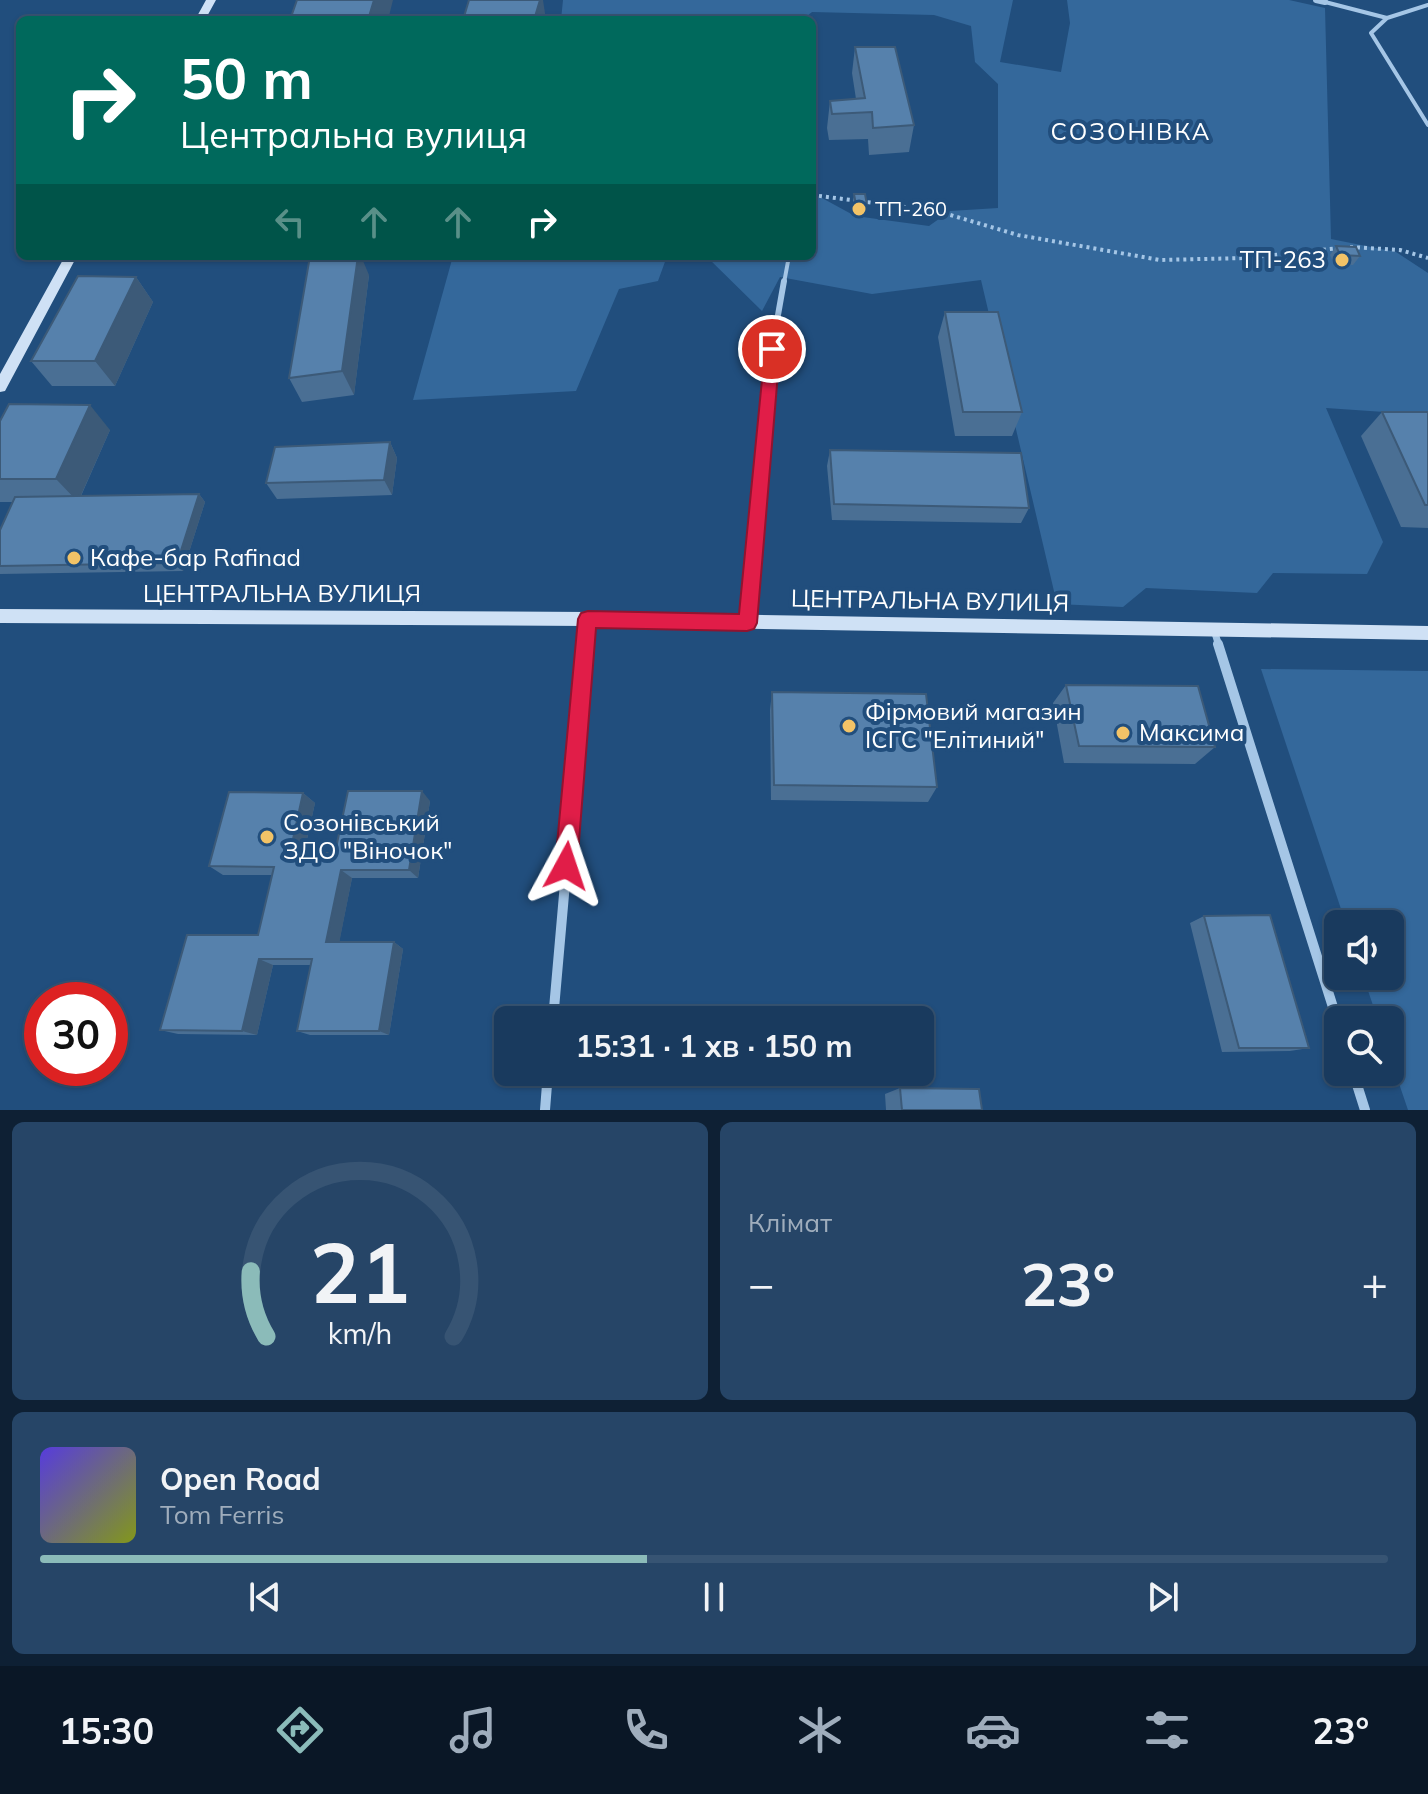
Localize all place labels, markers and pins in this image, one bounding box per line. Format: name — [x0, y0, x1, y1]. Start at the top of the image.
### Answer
place label: ТП-260 — [875, 196, 947, 221]
marker: ТП-260 — [850, 200, 868, 218]
place label: ТП-263 — [1240, 244, 1326, 274]
marker: ТП-263 — [1333, 251, 1351, 269]
pin — [738, 315, 806, 383]
place label: Кафе-бар Rafinad — [90, 542, 301, 572]
marker: Кафе-бар Rafinad — [65, 549, 83, 567]
place label: Фірмовий магазин ІСГС "Елітиний" — [865, 696, 1082, 754]
marker: Фірмовий магазин ІСГС "Елітиний" — [840, 717, 858, 735]
place label: Максима — [1139, 717, 1244, 747]
marker: Максима — [1114, 724, 1132, 742]
place label: Созонівський ЗДО "Віночок" — [283, 807, 453, 865]
marker: Созонівський ЗДО "Віночок" — [258, 828, 276, 846]

